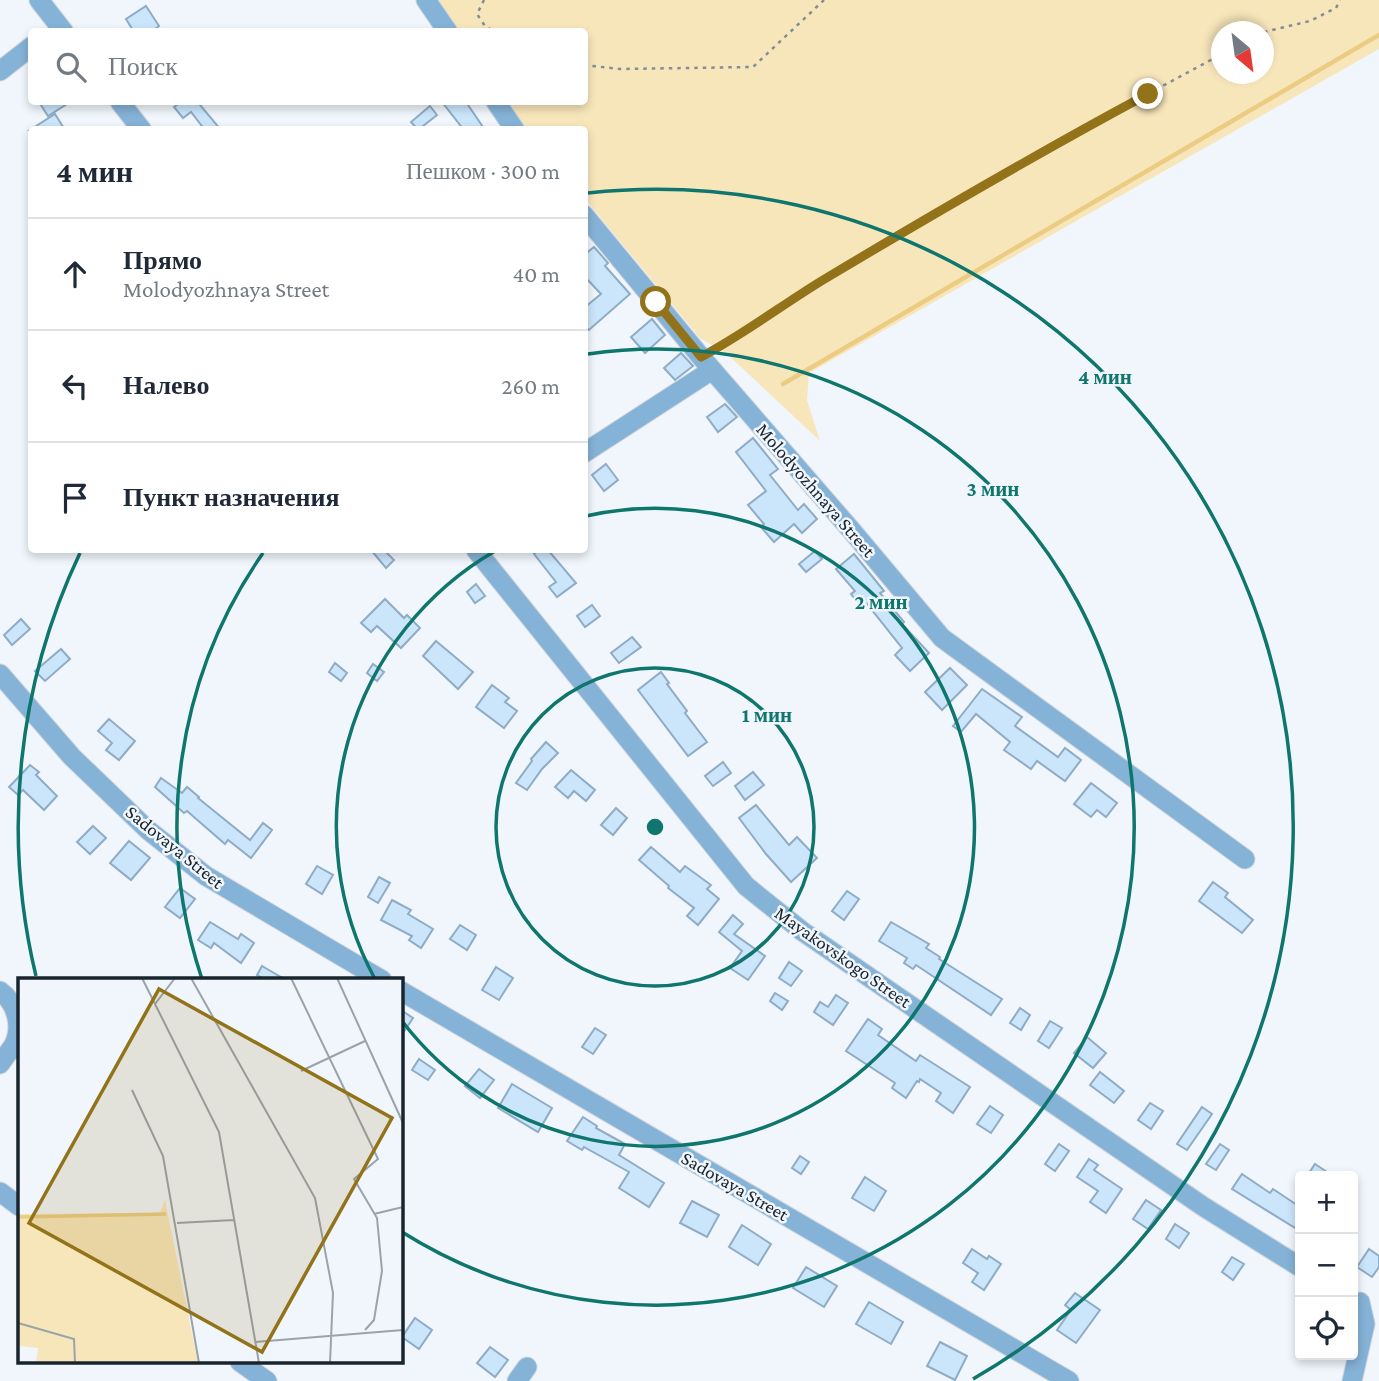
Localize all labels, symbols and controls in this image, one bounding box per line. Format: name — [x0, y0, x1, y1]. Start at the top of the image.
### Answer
north arrow — [1211, 21, 1274, 84]
search box — [28, 28, 588, 105]
icon: search — [52, 48, 90, 86]
text: Поиск — [108, 52, 178, 81]
route end — [1132, 78, 1163, 109]
text: 4 мин — [56, 155, 133, 188]
text: Пешком · 300 m — [406, 158, 560, 184]
text: Прямо — [123, 246, 202, 275]
icon: ahead — [56, 255, 94, 293]
text: 40 m — [512, 261, 560, 287]
text: Molodyozhnaya Street — [123, 276, 329, 302]
route start — [640, 286, 671, 317]
text: 4 мин — [1078, 365, 1132, 389]
icon: left — [56, 367, 94, 405]
text: Налево — [123, 371, 209, 400]
text: 260 m — [502, 373, 560, 399]
street label: Molodyozhnaya Street — [752, 419, 880, 562]
text: 3 мин — [967, 477, 1019, 501]
icon: arrive — [56, 479, 94, 517]
text: Пункт назначения — [123, 483, 340, 512]
text: 2 мин — [854, 590, 908, 614]
text: 1 мин — [742, 703, 792, 727]
street label: Sadovaya Street — [122, 801, 229, 893]
centre of rings — [643, 815, 667, 839]
street label: Mayakovskogo Street — [771, 902, 916, 1012]
inset map — [18, 978, 402, 1364]
street label: Sadovaya Street — [678, 1147, 793, 1225]
map controls — [1295, 1171, 1358, 1360]
button: + — [1295, 1171, 1358, 1234]
button: − — [1295, 1234, 1358, 1297]
button: locate — [1295, 1297, 1358, 1360]

